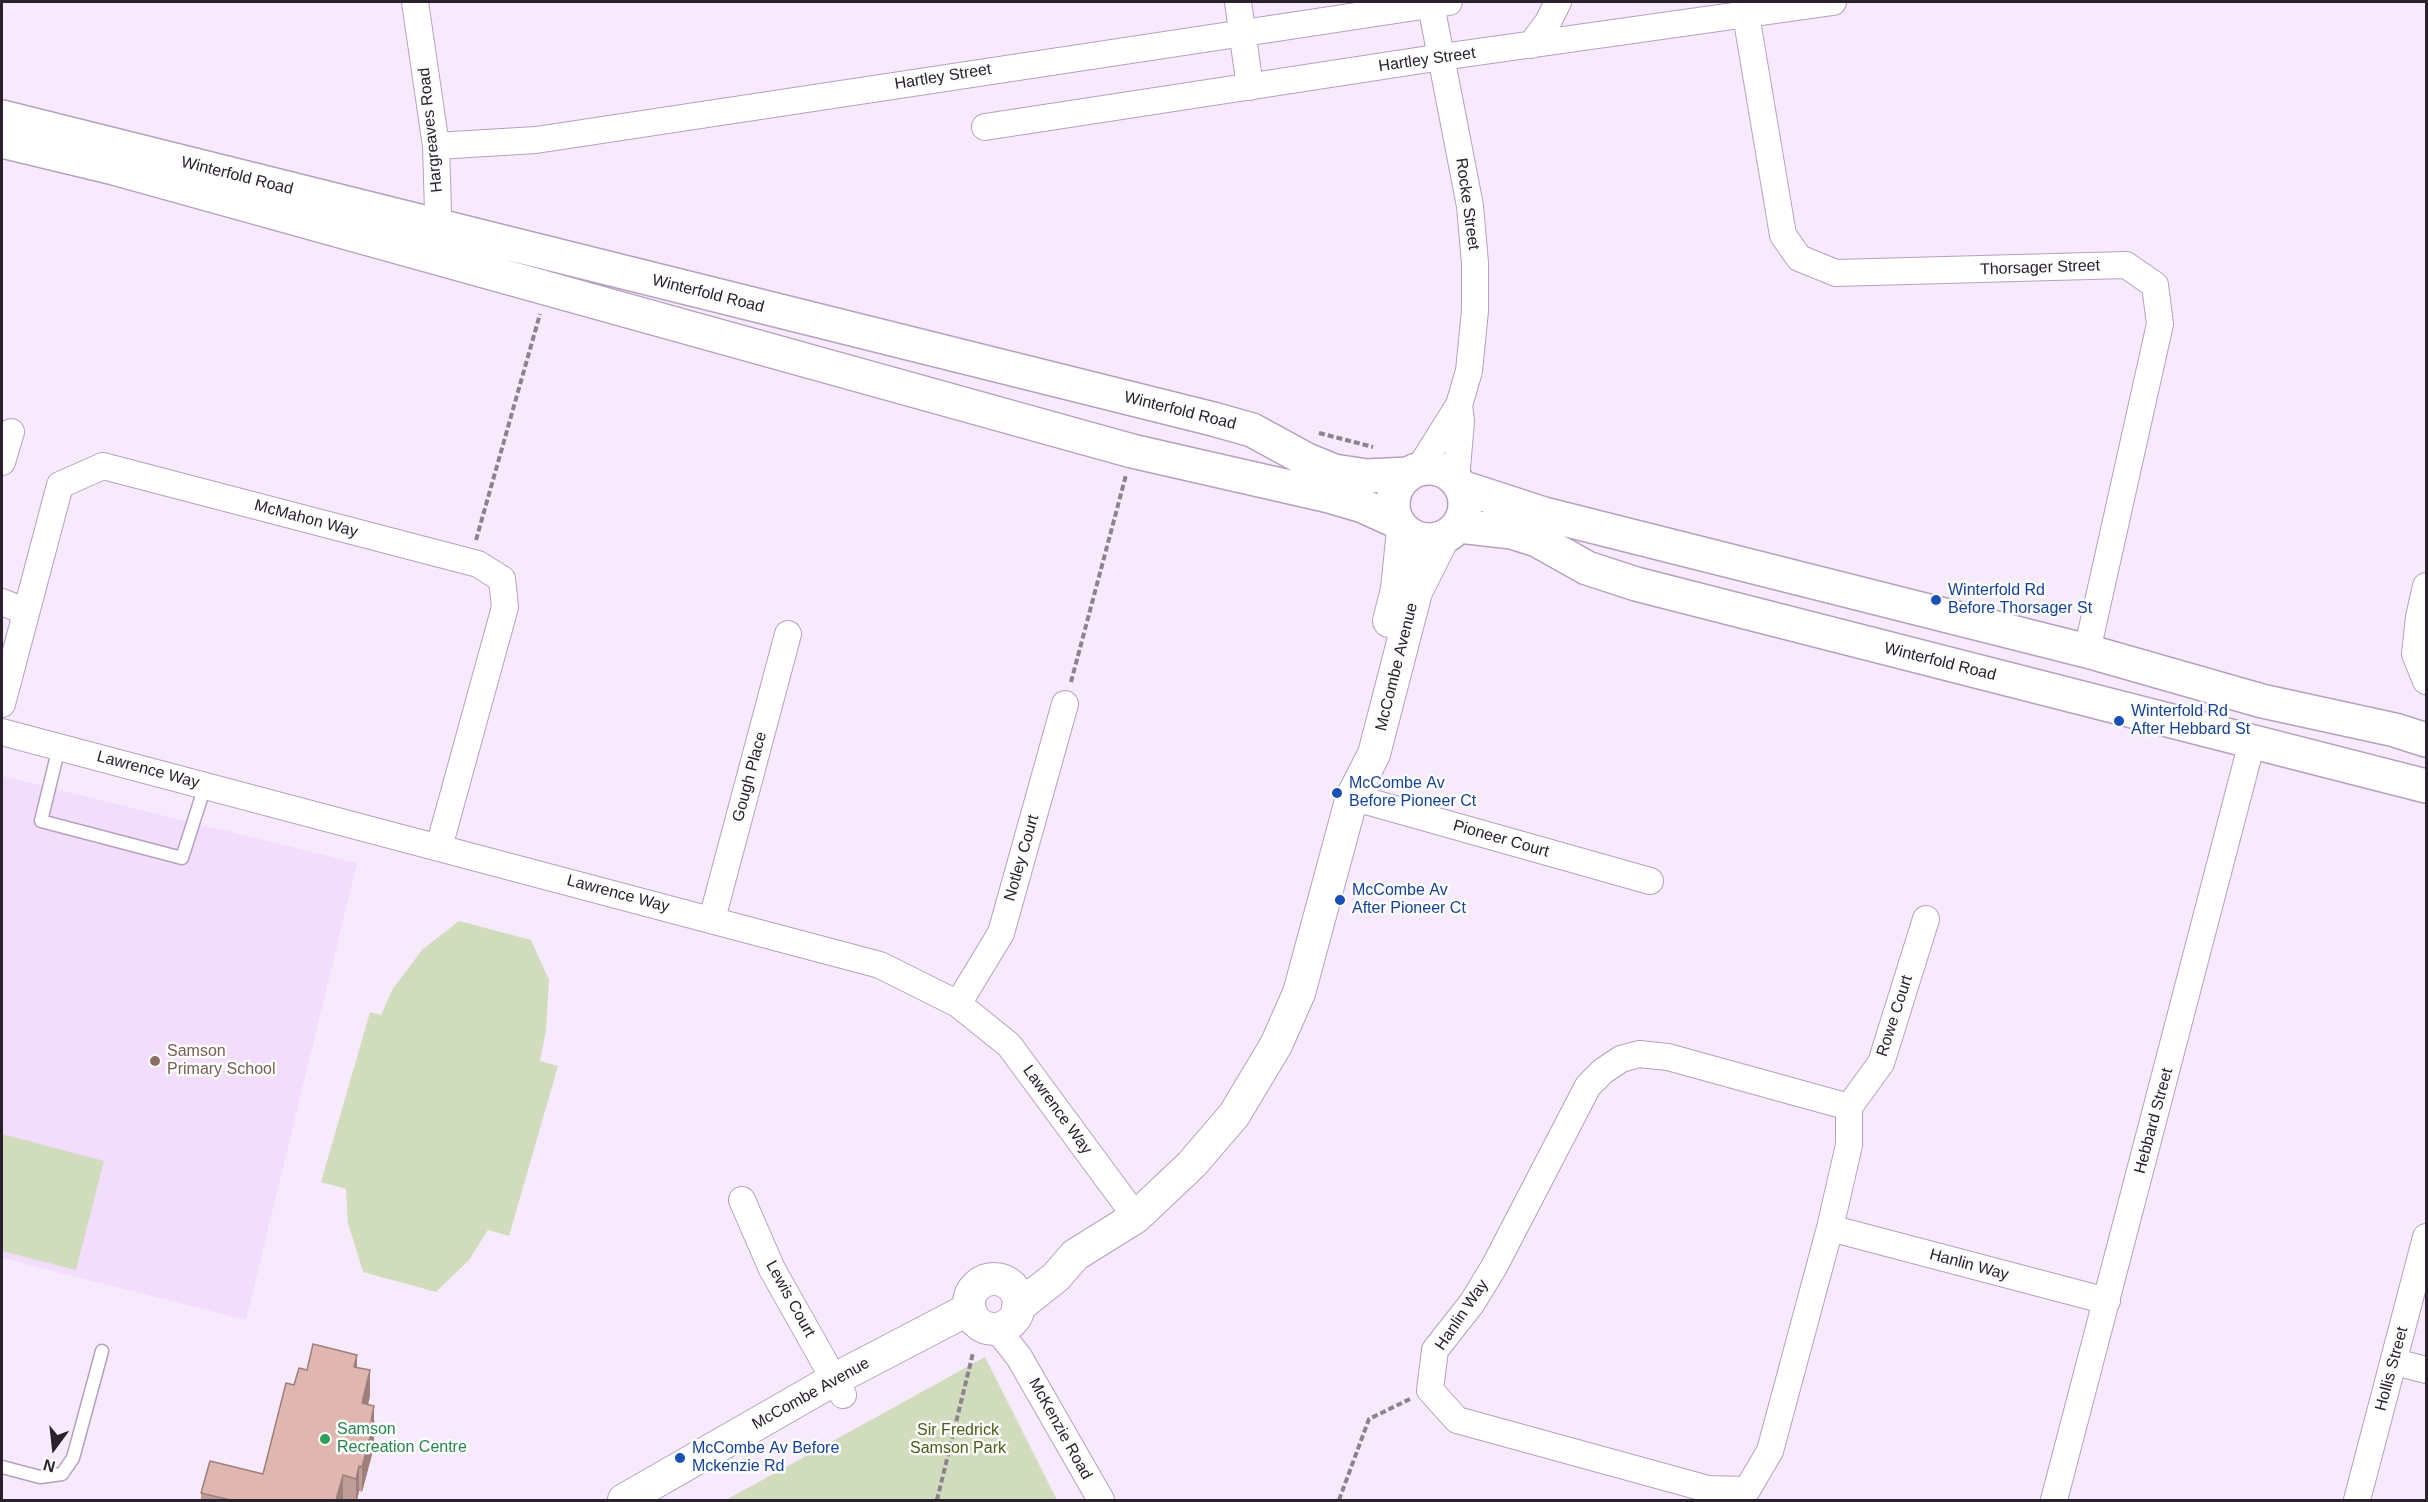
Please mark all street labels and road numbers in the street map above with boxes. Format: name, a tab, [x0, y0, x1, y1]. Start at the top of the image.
street label: Hartley Street	[1377, 44, 1477, 76]
street label: Hartley Street	[893, 60, 993, 94]
street label: Hargreaves Road	[415, 67, 447, 193]
street label: Winterfold Road	[179, 153, 295, 199]
street label: Rocke Street	[1451, 157, 1483, 251]
street label: Thorsager Street	[1980, 256, 2100, 280]
street label: Winterfold Road	[650, 271, 766, 317]
street label: Winterfold Road	[1122, 388, 1238, 434]
street label: McMahon Way	[252, 496, 360, 542]
street label: McCombe Avenue	[1372, 601, 1422, 733]
street label: Winterfold Road	[1882, 639, 1998, 685]
street label: Gough Place	[729, 730, 771, 824]
street label: Lawrence Way	[95, 747, 201, 793]
street label: Notley Court	[1001, 813, 1043, 903]
street label: Pioneer Court	[1451, 816, 1551, 862]
street label: Lawrence Way	[565, 871, 671, 917]
street label: Rowe Court	[1873, 973, 1917, 1059]
street label: Lawrence Way	[1018, 1062, 1096, 1158]
street label: Hebbard Street	[2131, 1066, 2177, 1176]
street label: Hanlin Way	[1927, 1245, 2011, 1285]
street label: Lewis Court	[761, 1257, 819, 1341]
street label: Hanlin Way	[1431, 1276, 1493, 1354]
street label: Hollis Street	[2372, 1325, 2412, 1413]
street label: McCombe Avenue	[749, 1354, 873, 1434]
street label: McKenzie Road	[1024, 1375, 1096, 1483]

